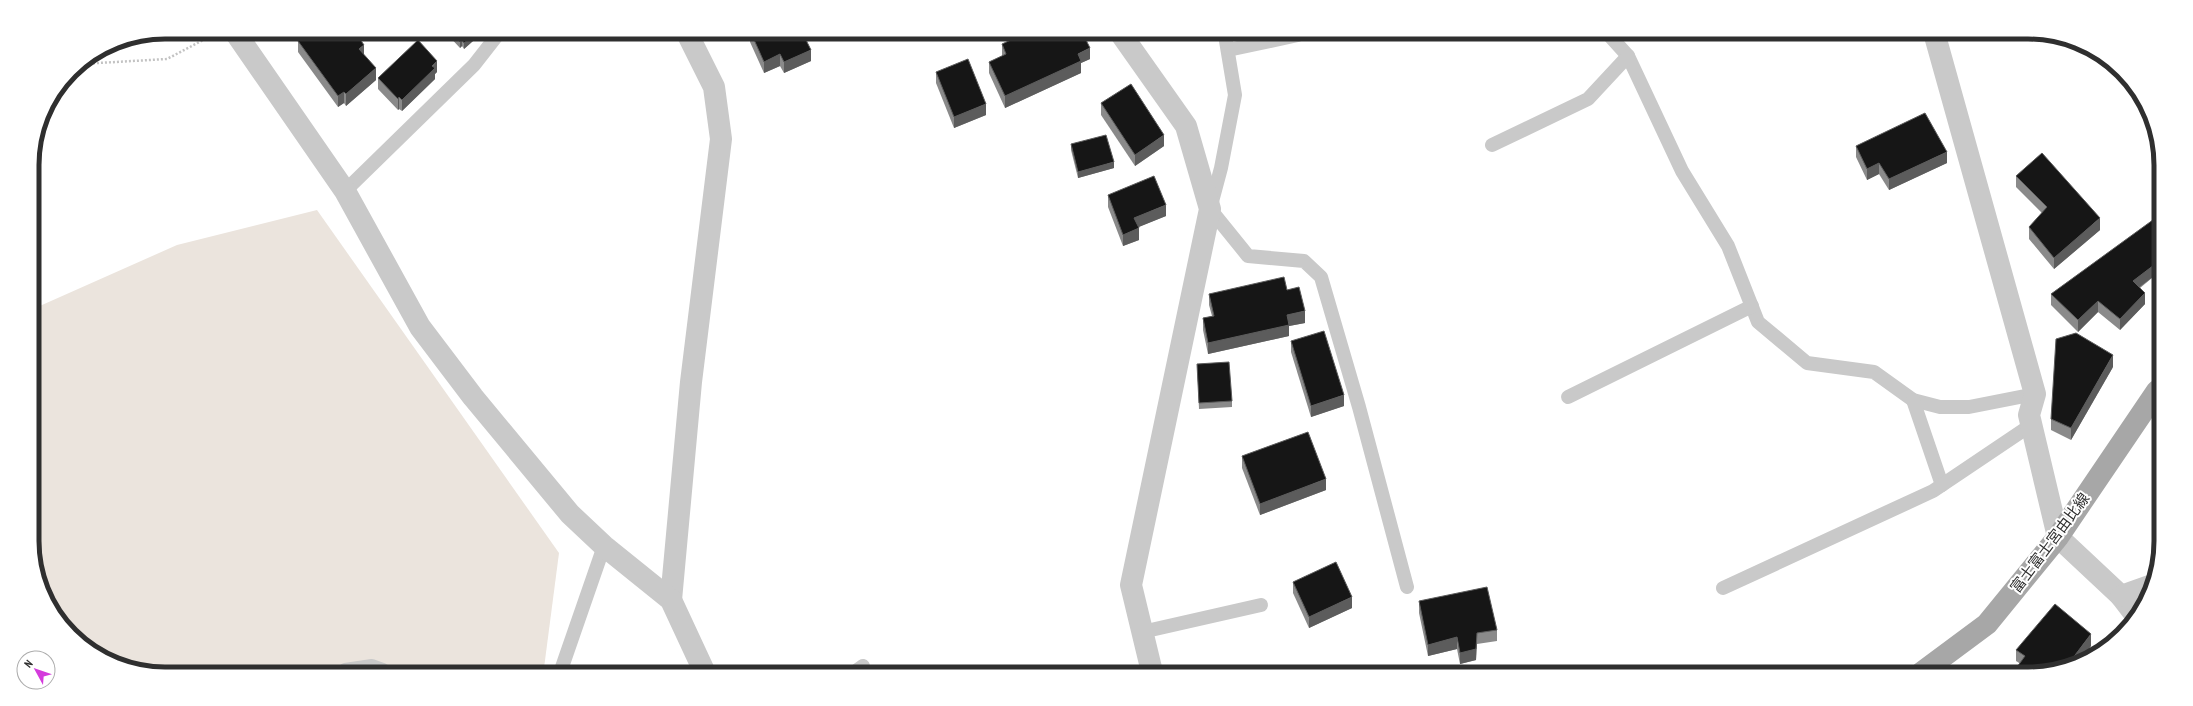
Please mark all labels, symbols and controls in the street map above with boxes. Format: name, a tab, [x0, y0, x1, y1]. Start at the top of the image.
street label: 富士富士宮由比線	[2006, 489, 2093, 596]
north arrow	[16, 650, 56, 690]
text: N	[21, 657, 36, 670]

